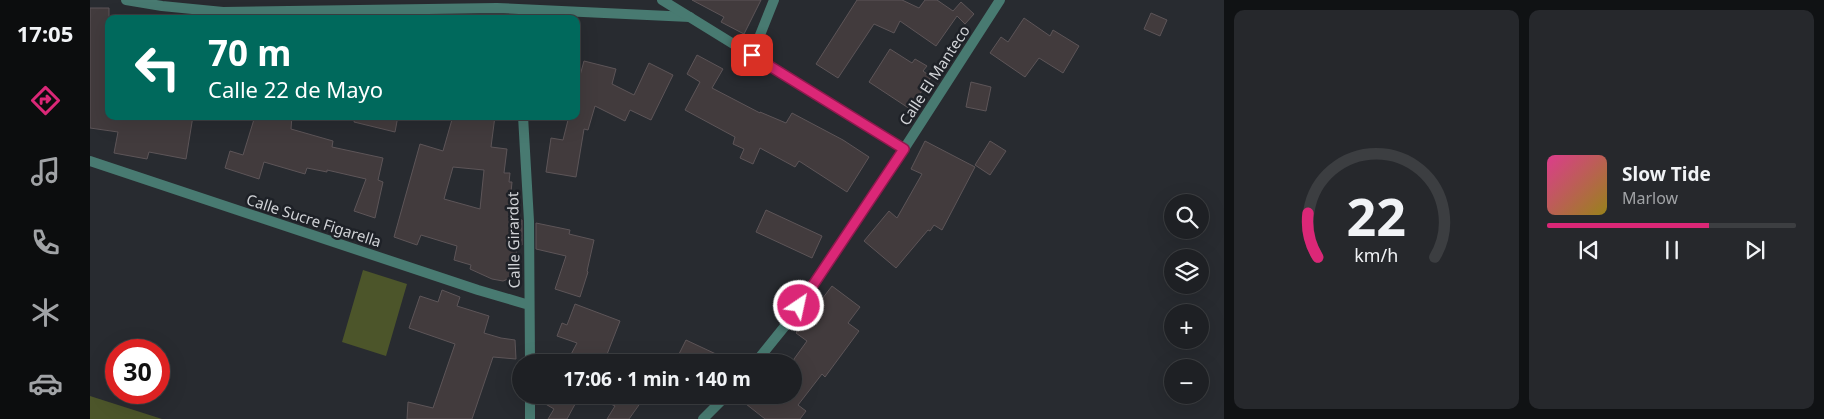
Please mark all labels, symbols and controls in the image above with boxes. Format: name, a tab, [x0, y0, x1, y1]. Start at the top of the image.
text: 17:05	[17, 18, 73, 48]
street label: Calle El Manteco	[894, 21, 974, 129]
text: 70 m	[208, 29, 291, 76]
pin	[731, 34, 773, 76]
icon: left	[125, 35, 190, 100]
icon: arrive	[738, 41, 766, 69]
text: Calle 22 de Mayo	[208, 74, 383, 104]
icon: directions	[28, 83, 63, 118]
icon: music	[28, 154, 63, 189]
text: Slow Tide	[1622, 161, 1711, 187]
text: 22	[1347, 180, 1406, 251]
text: Marlow	[1622, 187, 1678, 209]
street label: Calle Sucre Figarella	[244, 189, 384, 251]
street label: Calle Girardot	[502, 191, 524, 289]
map controls	[1164, 194, 1209, 404]
button: search	[1164, 194, 1209, 239]
icon: phone	[28, 225, 63, 260]
icon: previous	[1575, 236, 1603, 264]
icon: pause	[1658, 236, 1686, 264]
icon: next	[1741, 236, 1769, 264]
text: km/h	[1355, 243, 1398, 267]
button: layers	[1164, 249, 1209, 294]
position arrow	[772, 279, 824, 331]
icon: climate	[28, 295, 63, 330]
button: +	[1164, 304, 1209, 349]
speed limit sign: 30	[105, 339, 170, 404]
button: −	[1164, 359, 1209, 404]
icon: car	[28, 366, 63, 401]
text: 17:06 · 1 min · 140 m	[563, 366, 751, 392]

